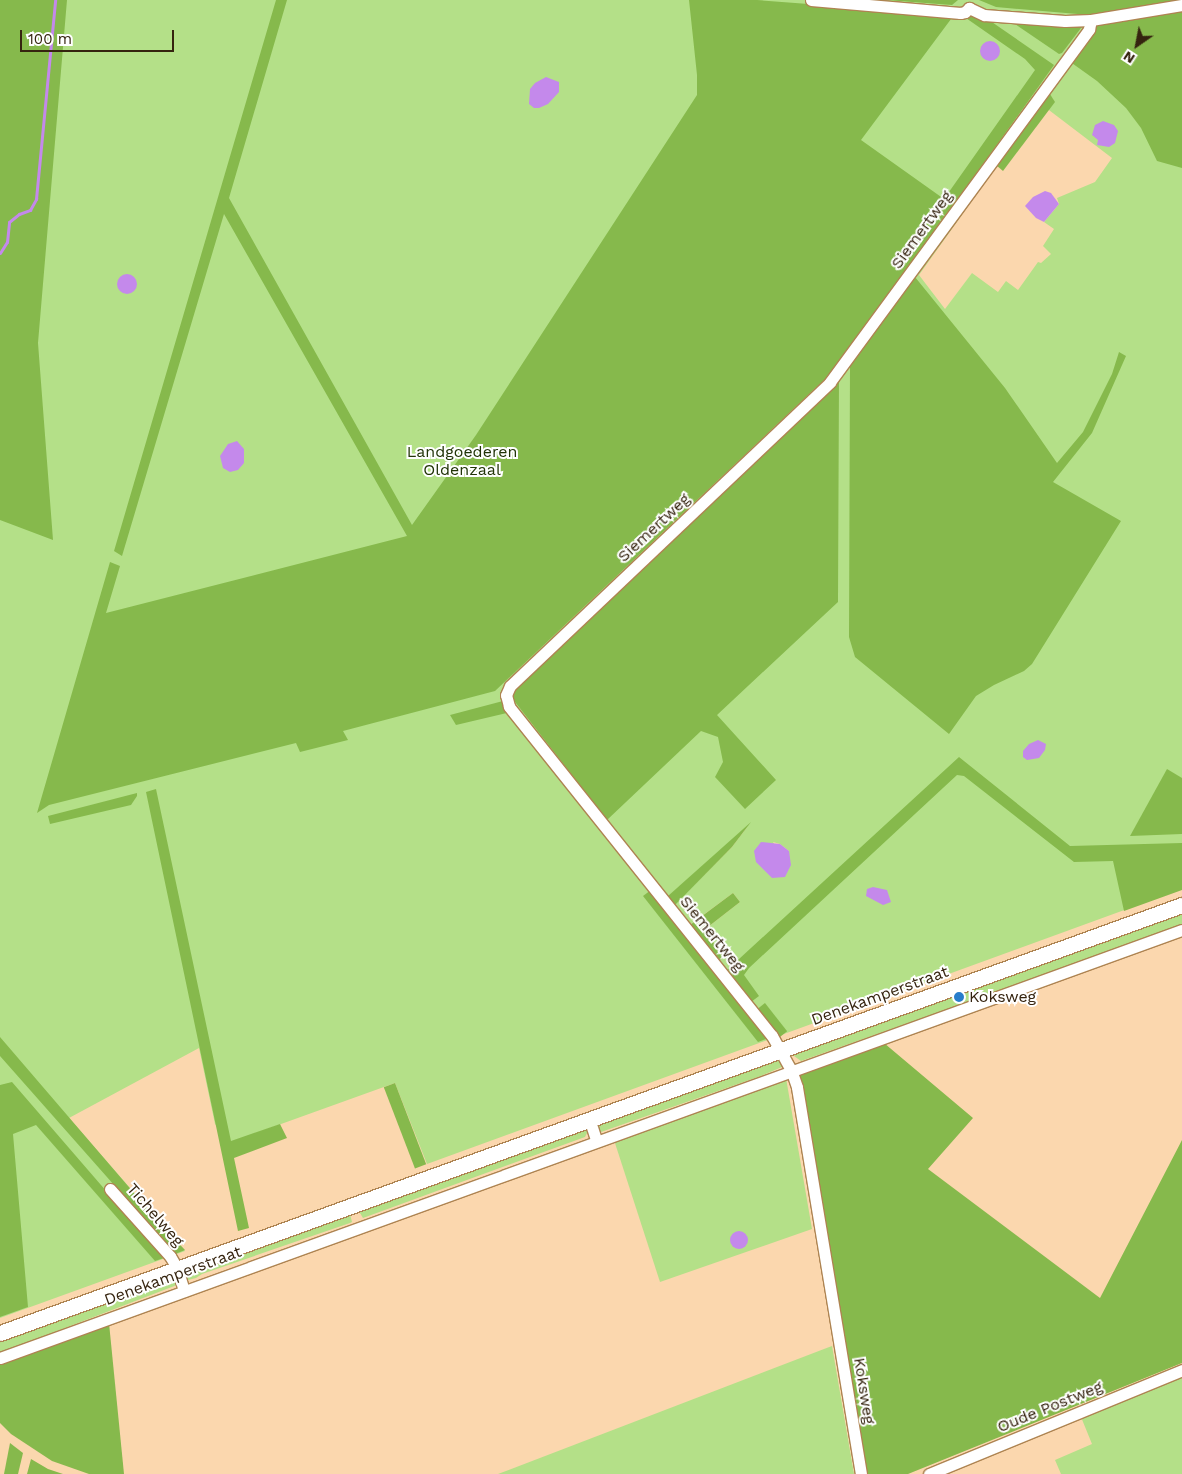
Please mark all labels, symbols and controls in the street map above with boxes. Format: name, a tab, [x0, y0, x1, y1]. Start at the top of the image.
scale bar	[22, 20, 176, 52]
north arrow	[1112, 20, 1162, 70]
text: 100 m	[28, 30, 72, 48]
text: N	[1120, 48, 1138, 67]
street label: Siemertweg	[887, 187, 957, 273]
park label: Landgoederen Oldenzaal	[407, 442, 517, 480]
street label: Siemertweg	[614, 490, 694, 566]
street label: Siemertweg	[676, 892, 748, 976]
street label: Denekamperstraat	[809, 962, 951, 1030]
place label: Koksweg	[969, 987, 1036, 1007]
marker: Koksweg	[953, 991, 965, 1003]
street label: Tichelweg	[122, 1180, 188, 1250]
street label: Denekamperstraat	[102, 1242, 244, 1310]
street label: Koksweg	[849, 1356, 879, 1426]
street label: Oude Postweg	[995, 1377, 1105, 1437]

